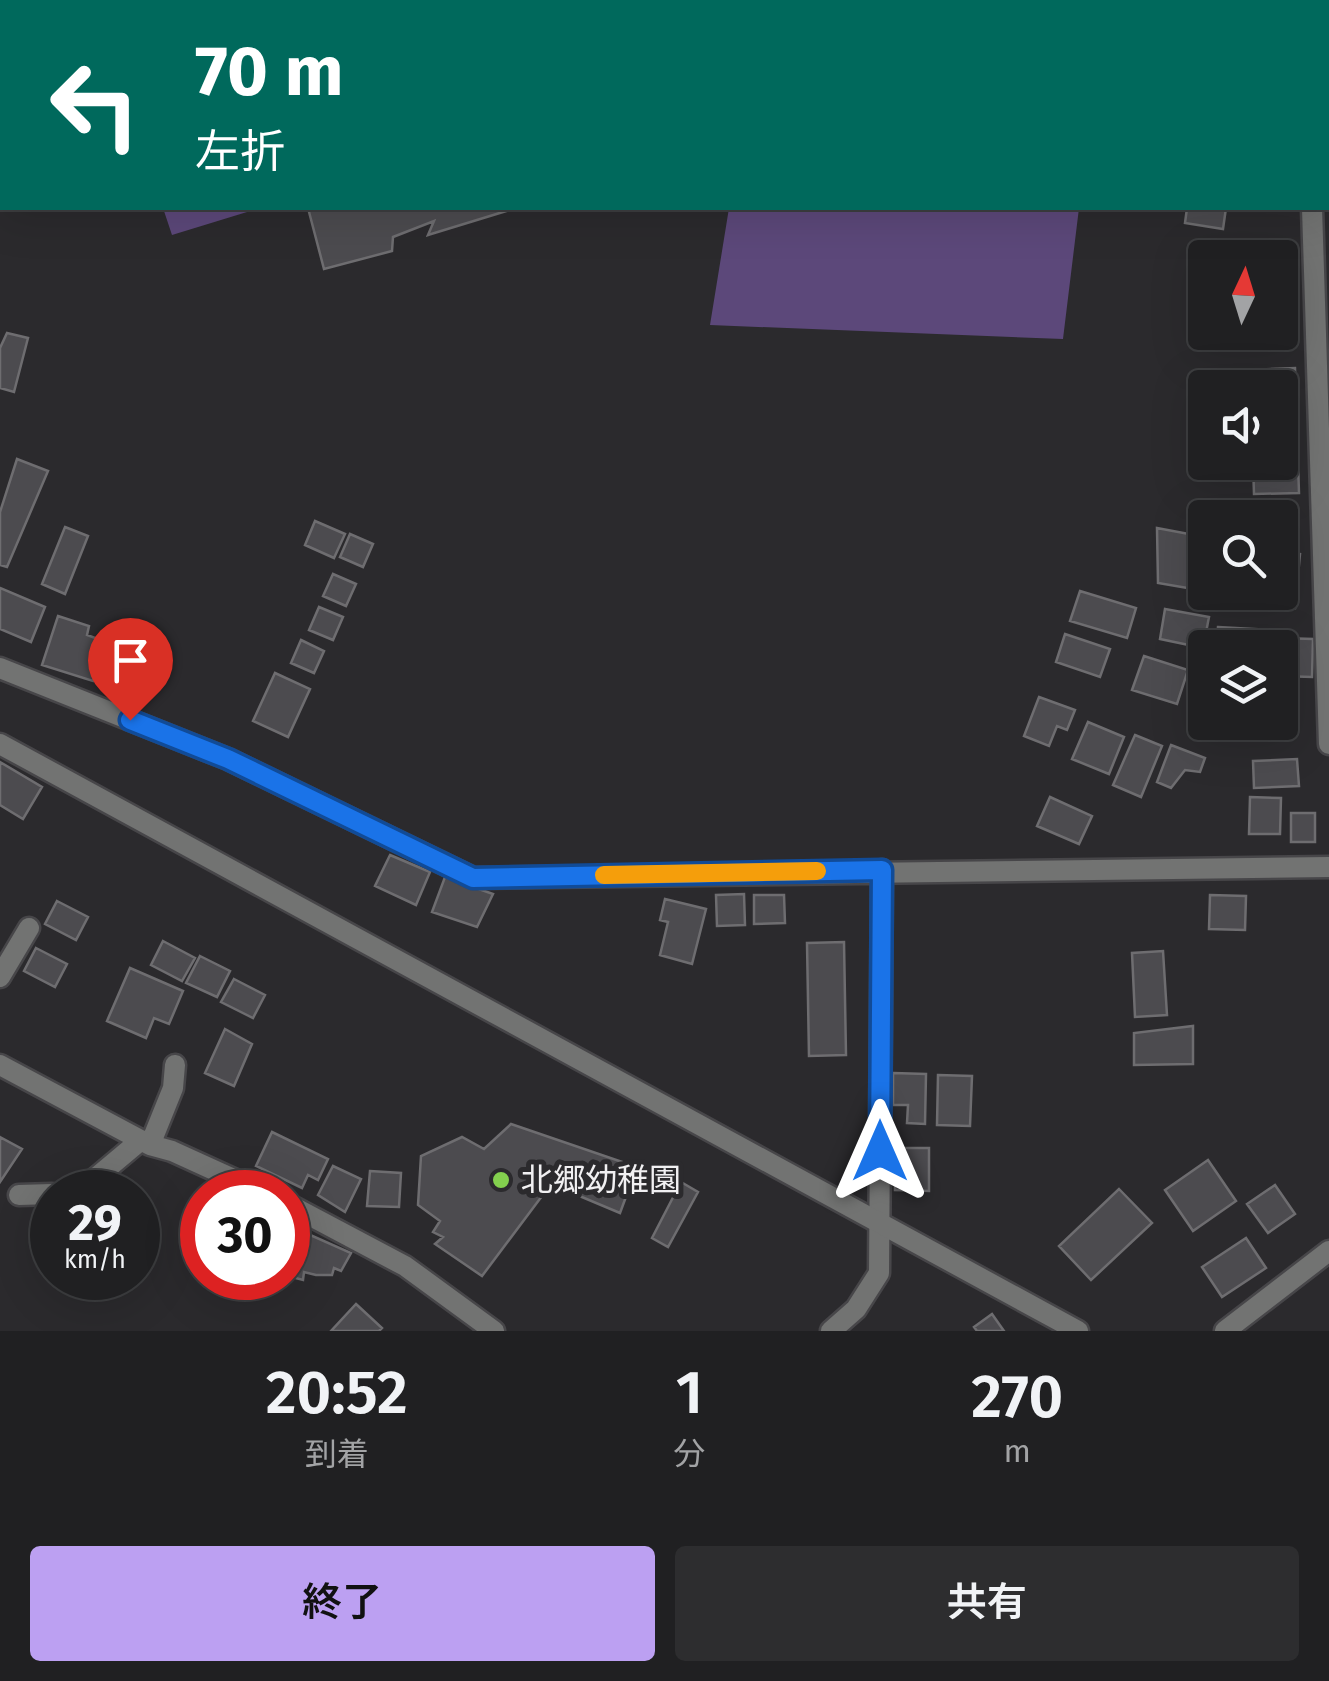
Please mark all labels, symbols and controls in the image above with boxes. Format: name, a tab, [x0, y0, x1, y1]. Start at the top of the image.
text: 70 m	[195, 30, 344, 114]
icon: left	[30, 40, 160, 170]
text: 左折	[195, 125, 285, 179]
north arrow	[1188, 240, 1298, 350]
map controls	[1188, 240, 1298, 740]
button: sound	[1188, 370, 1298, 480]
button: search	[1188, 500, 1298, 610]
pin	[88, 618, 173, 721]
button: layers	[1188, 630, 1298, 740]
icon: arrive	[103, 633, 158, 688]
position arrow	[828, 1099, 932, 1203]
place label: 北郷幼稚園	[521, 1161, 681, 1199]
marker: 北郷幼稚園	[490, 1169, 512, 1191]
speed limit sign: 30	[180, 1170, 310, 1300]
text: 29	[68, 1193, 122, 1253]
text: km/h	[64, 1245, 126, 1275]
text: 20:52	[266, 1357, 408, 1429]
text: 1	[676, 1357, 703, 1429]
text: 270	[971, 1361, 1063, 1433]
text: m	[1003, 1432, 1031, 1470]
text: 到着	[305, 1435, 369, 1473]
text: 分	[673, 1435, 705, 1473]
button: 終了	[30, 1546, 655, 1661]
button: 共有	[675, 1546, 1299, 1661]

